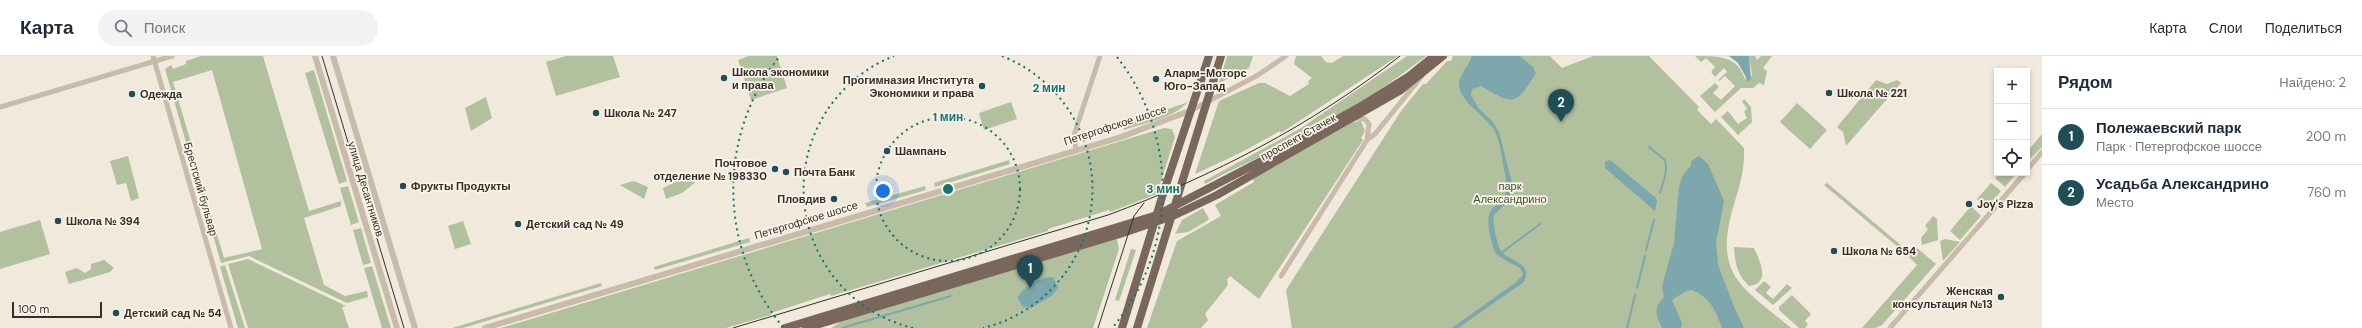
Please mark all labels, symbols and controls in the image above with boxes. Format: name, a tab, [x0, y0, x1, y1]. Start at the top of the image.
search box	[98, 10, 378, 46]
text: Карта	[20, 15, 74, 40]
icon: search	[112, 17, 134, 39]
text: Поиск	[144, 18, 185, 38]
text: Карта	[2149, 19, 2187, 37]
text: Слои	[2209, 19, 2243, 37]
text: Поделиться	[2265, 19, 2342, 37]
place label: Школа экономики и права	[732, 65, 829, 92]
place label: Аларм-Моторс Юго-Запад	[1164, 66, 1247, 93]
map controls	[1994, 68, 2030, 176]
button: +	[1994, 68, 2030, 104]
text: Рядом	[2058, 71, 2113, 93]
marker: Школа экономики и права	[719, 73, 729, 83]
place label: Прогимназия Института Экономики и права	[843, 73, 975, 100]
marker: Аларм-Моторс Юго-Запад	[1151, 74, 1161, 84]
text: Найдено: 2	[2279, 74, 2346, 91]
text: 2 мин	[1032, 80, 1066, 96]
marker: Прогимназия Института Экономики и права	[977, 81, 987, 91]
place label: Школа № 221	[1837, 86, 1907, 100]
place label: Одежда	[140, 87, 183, 101]
marker: Школа № 221	[1824, 88, 1834, 98]
marker: Одежда	[127, 89, 137, 99]
pin: 2	[1548, 89, 1574, 122]
street label: Петергофское шоссе	[1062, 102, 1168, 148]
button: −	[1994, 104, 2030, 140]
place label: Школа № 247	[604, 106, 677, 120]
marker: Школа № 247	[591, 108, 601, 118]
text: 1 мин	[933, 109, 963, 125]
street label: проспект Стачек	[1258, 110, 1338, 163]
text: Полежаевский парк	[2096, 118, 2241, 138]
text: 1	[2069, 128, 2073, 145]
text: 200 m	[2306, 128, 2346, 145]
text: Парк · Петергофское шоссе	[2096, 138, 2262, 155]
street label: улица Десантников	[345, 140, 387, 238]
button: locate	[1994, 140, 2030, 176]
street label: Брестский бульвар	[181, 141, 221, 237]
place label: Шампань	[895, 144, 947, 158]
marker: Шампань	[882, 146, 892, 156]
place label: Почтовое отделение № 198330	[653, 156, 767, 183]
marker: Почтовое отделение № 198330	[770, 164, 780, 174]
place label: Почта Банк	[794, 165, 855, 179]
marker: Почта Банк	[781, 167, 791, 177]
text: Усадьба Александрино	[2096, 174, 2269, 194]
place label: Фрукты Продукты	[411, 179, 511, 193]
park label: парк Александрино	[1473, 179, 1547, 206]
marker: Фрукты Продукты	[398, 181, 408, 191]
your location	[873, 181, 893, 201]
text: 3 мин	[1146, 181, 1180, 197]
centre of rings	[941, 182, 955, 196]
text: 2	[2067, 184, 2075, 201]
text: 760 m	[2307, 184, 2346, 201]
place label: Пловдив	[777, 192, 826, 206]
marker: Пловдив	[829, 194, 839, 204]
text: Место	[2096, 194, 2134, 211]
place label: Joy's Pizza	[1977, 197, 2033, 211]
street label: Петергофское шоссе	[753, 198, 859, 242]
marker: Joy's Pizza	[1964, 199, 1974, 209]
place label: Школа № 394	[66, 214, 140, 228]
marker: Школа № 394	[53, 216, 63, 226]
place label: Детский сад № 49	[526, 217, 624, 231]
marker: Детский сад № 49	[513, 219, 523, 229]
place label: Школа № 654	[1842, 244, 1916, 258]
marker: Школа № 654	[1829, 246, 1839, 256]
pin: 1	[1017, 255, 1043, 288]
place label: Женская консультация №13	[1892, 284, 1993, 311]
marker: Женская консультация №13	[1996, 292, 2006, 302]
scale bar	[12, 300, 102, 319]
text: 100 m	[18, 302, 49, 316]
place label: Детский сад № 54	[124, 306, 222, 320]
marker: Детский сад № 54	[111, 308, 121, 318]

